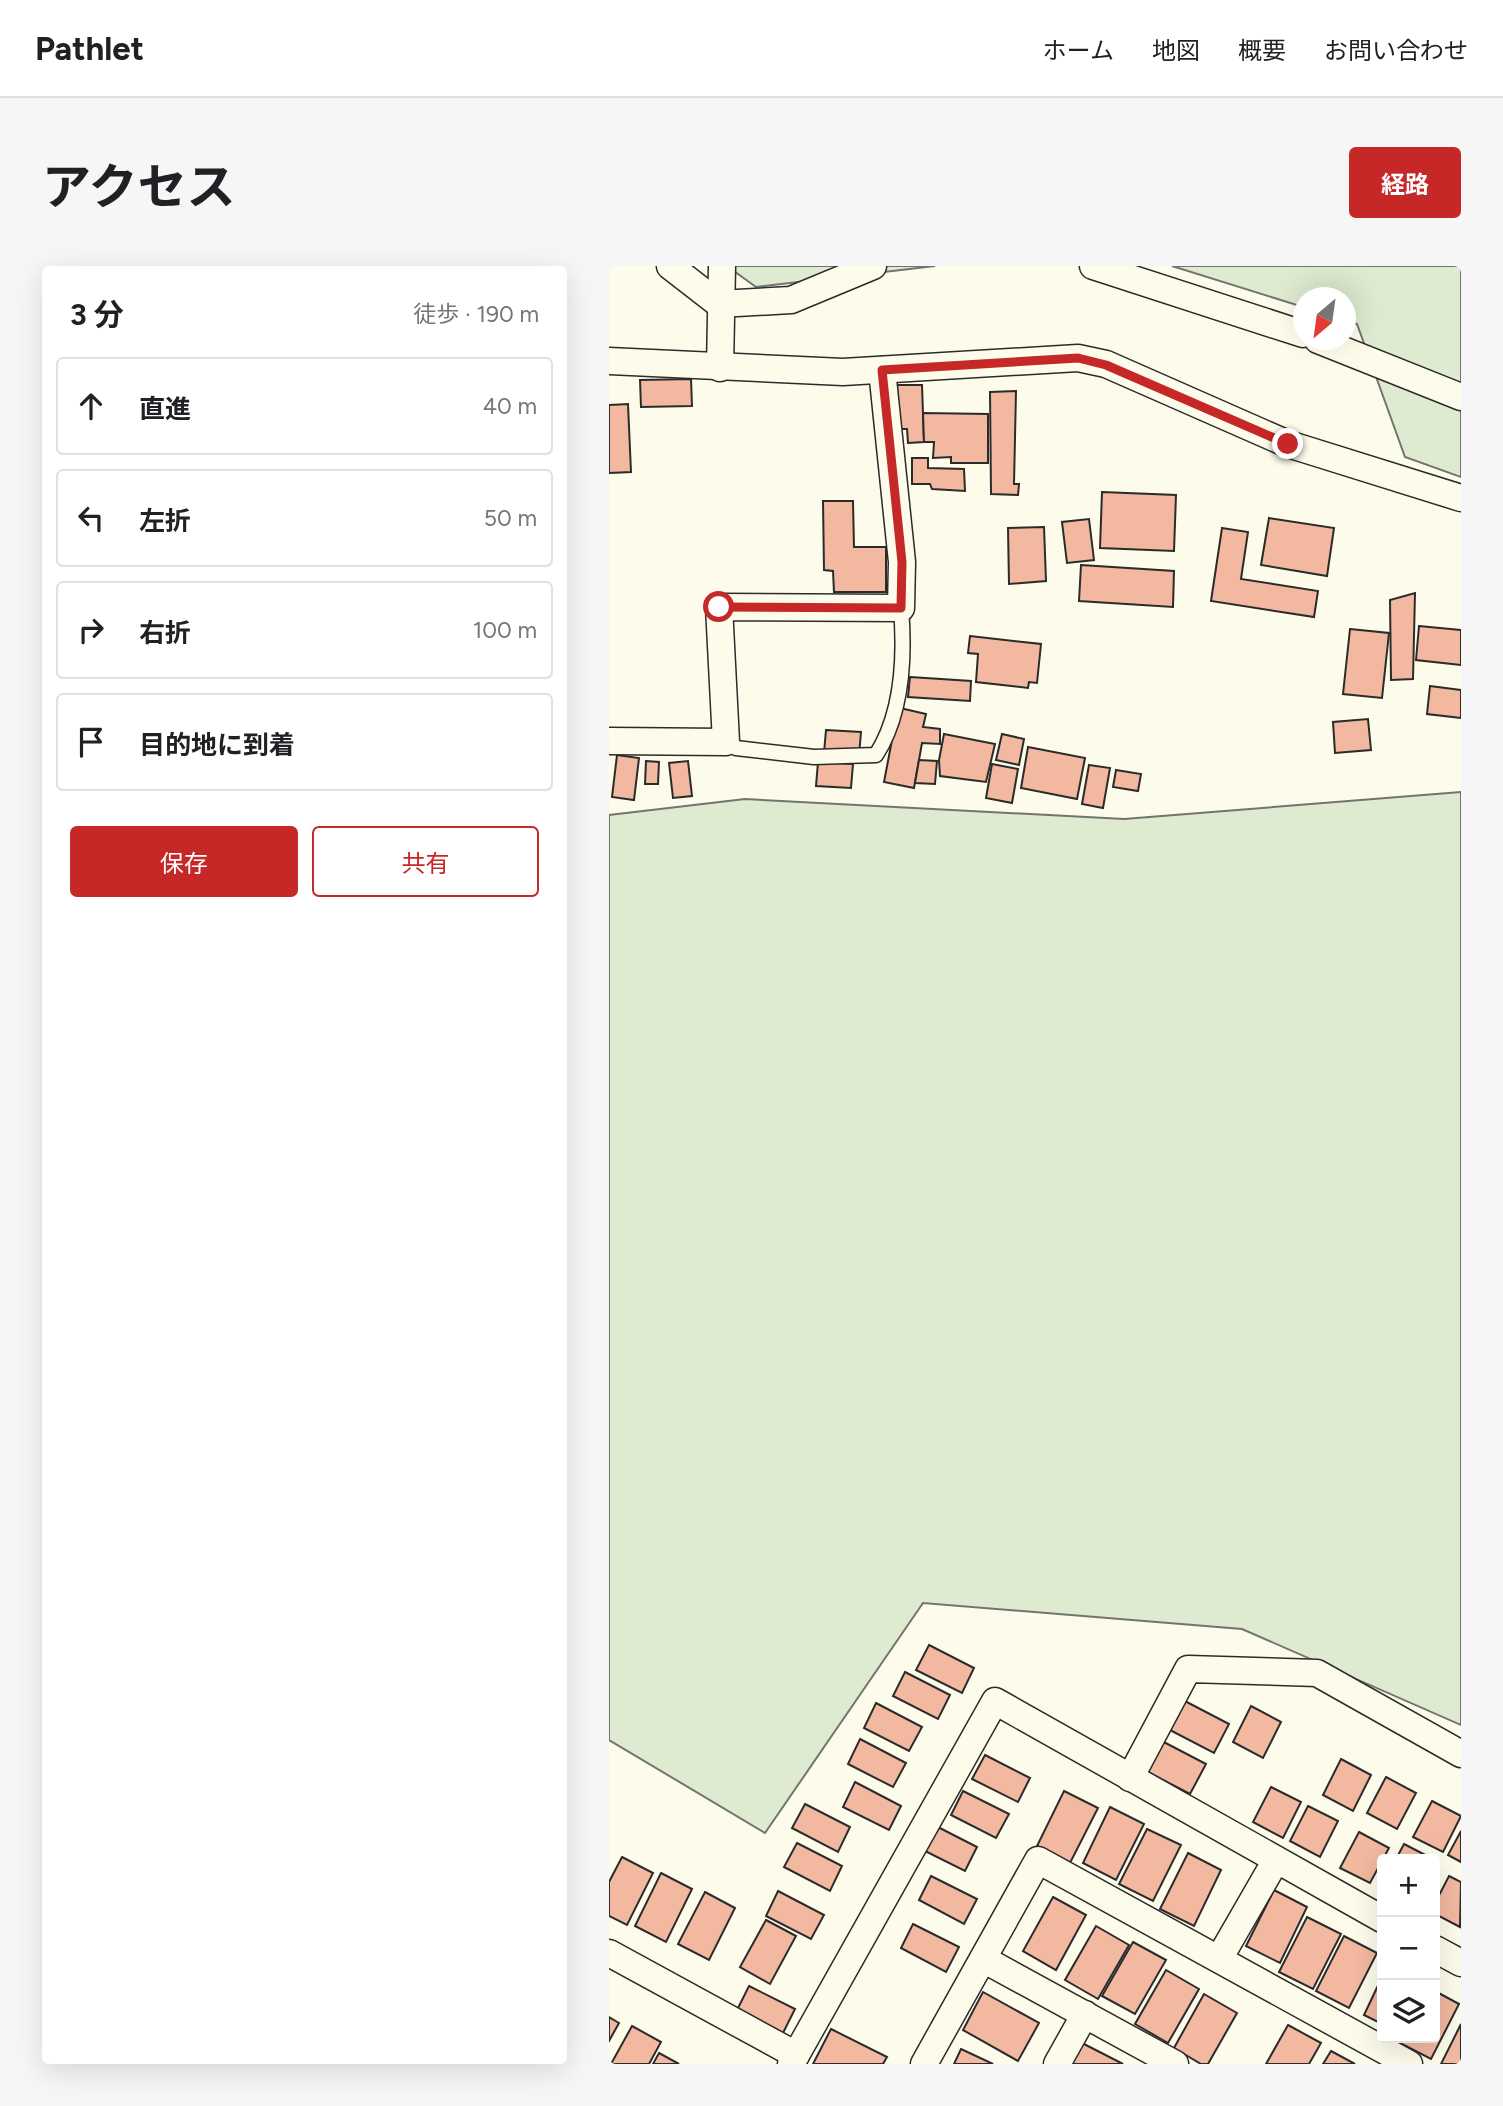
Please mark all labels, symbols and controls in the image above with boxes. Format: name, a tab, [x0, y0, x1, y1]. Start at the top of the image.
text: Pathlet	[35, 29, 144, 68]
text: ホーム	[1043, 36, 1114, 65]
text: 地図	[1152, 36, 1200, 65]
text: 概要	[1238, 36, 1286, 65]
text: お問い合わせ	[1324, 36, 1468, 65]
button: 経路	[1349, 147, 1461, 218]
text: アクセス	[42, 157, 236, 216]
north arrow	[1293, 287, 1356, 350]
text: 3 分	[70, 296, 124, 333]
text: 徒歩 · 190 m	[413, 300, 539, 328]
icon: ahead	[72, 387, 110, 425]
text: 40 m	[483, 392, 537, 420]
text: 直進	[139, 393, 191, 425]
route end	[1272, 428, 1303, 459]
icon: left	[72, 499, 110, 537]
text: 50 m	[484, 504, 537, 532]
text: 左折	[139, 505, 191, 537]
route start	[703, 591, 734, 622]
icon: right	[72, 611, 110, 649]
text: 100 m	[473, 616, 537, 644]
text: 右折	[139, 617, 191, 649]
icon: arrive	[72, 723, 110, 761]
text: 目的地に到着	[139, 729, 295, 761]
button: 保存	[70, 826, 298, 897]
button: 共有	[312, 826, 539, 897]
map controls	[1377, 1854, 1440, 2043]
button: +	[1377, 1854, 1440, 1917]
button: −	[1377, 1917, 1440, 1980]
button: layers	[1377, 1980, 1440, 2043]

